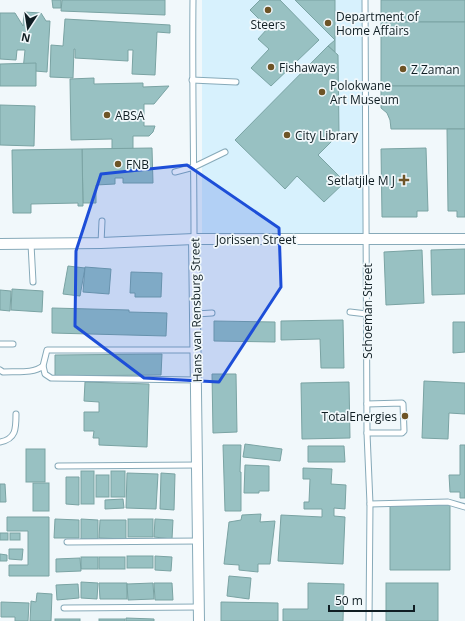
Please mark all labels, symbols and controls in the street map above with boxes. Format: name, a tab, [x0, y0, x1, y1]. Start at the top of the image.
marker: Steers	[263, 5, 273, 15]
north arrow	[8, 8, 48, 48]
place label: Department of Home Affairs	[336, 8, 419, 39]
place label: Steers	[251, 16, 286, 33]
marker: Department of Home Affairs	[323, 18, 333, 28]
text: N	[20, 30, 32, 47]
place label: Fishaways	[279, 59, 336, 76]
place label: Z Zaman	[411, 61, 460, 78]
marker: Fishaways	[266, 62, 276, 72]
marker: Z Zaman	[398, 64, 408, 74]
place label: Polokwane Art Museum	[330, 77, 399, 108]
marker: Polokwane Art Museum	[317, 87, 327, 97]
place label: ABSA	[115, 107, 145, 124]
marker: ABSA	[102, 110, 112, 120]
place label: City Library	[295, 127, 359, 144]
marker: City Library	[282, 130, 292, 140]
place label: FNB	[126, 156, 149, 173]
marker: FNB	[113, 159, 123, 169]
place label: Setlatjile M J	[327, 172, 395, 189]
marker: Setlatjile M J	[398, 174, 410, 186]
street label: Jorissen Street	[215, 231, 296, 248]
street label: Hans van Rensburg Street	[186, 237, 206, 383]
street label: Schoeman Street	[359, 263, 376, 359]
place label: TotalEnergies	[322, 408, 397, 425]
marker: TotalEnergies	[400, 411, 410, 421]
scale bar	[329, 587, 414, 613]
text: 50 m	[335, 592, 363, 609]

